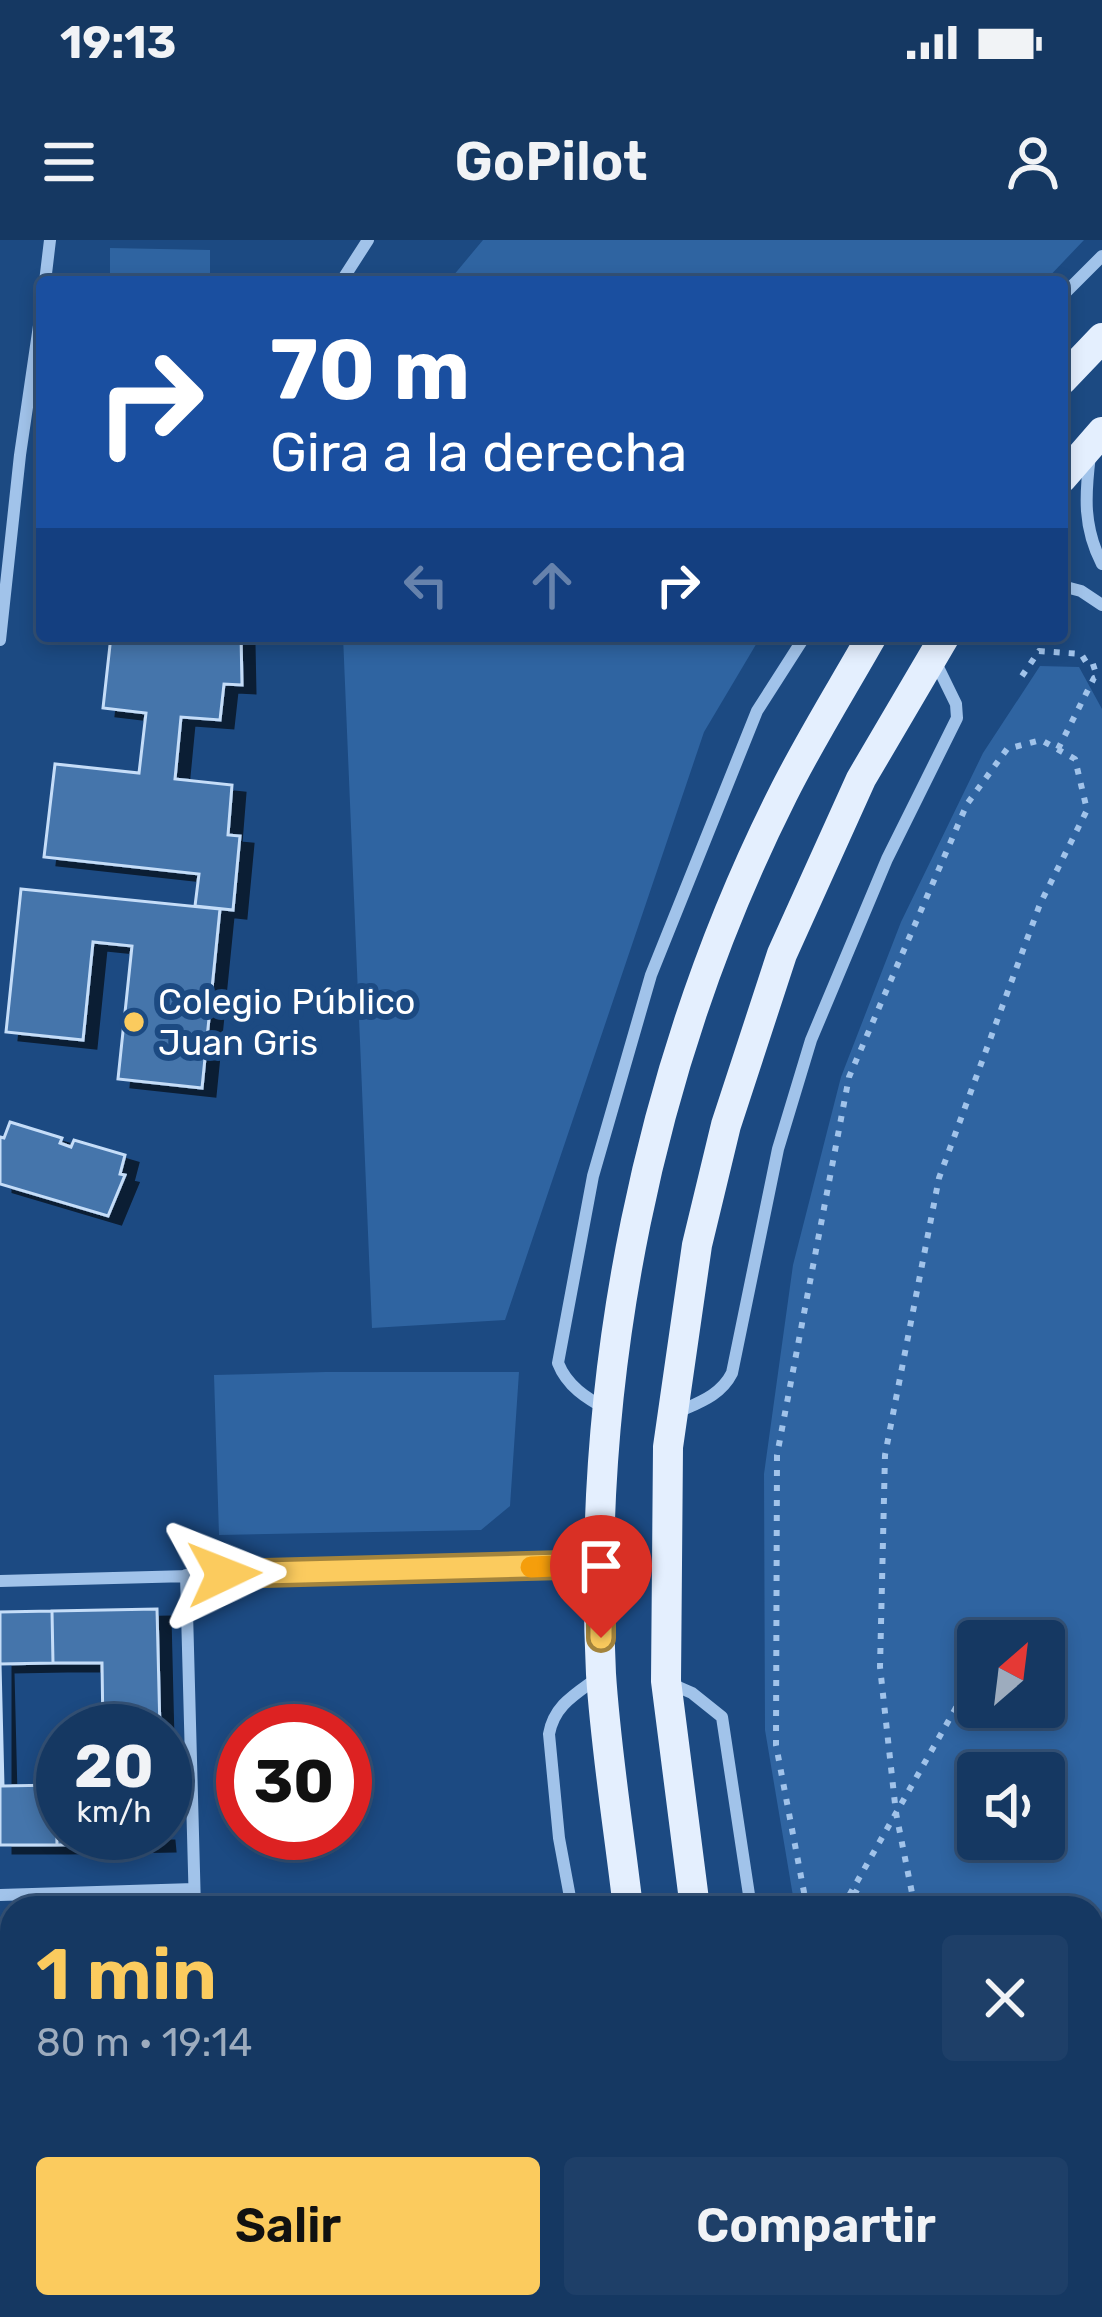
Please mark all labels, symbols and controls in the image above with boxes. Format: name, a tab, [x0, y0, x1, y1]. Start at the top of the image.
text: 19:13	[60, 16, 176, 69]
icon: menu	[36, 129, 102, 195]
icon: person	[1000, 129, 1066, 195]
text: GoPilot	[455, 130, 647, 194]
text: 70 m	[270, 320, 470, 420]
icon: right	[72, 324, 228, 480]
text: Gira a la derecha	[270, 421, 687, 485]
icon: left	[393, 552, 459, 618]
icon: ahead	[519, 552, 585, 618]
icon: right	[645, 552, 711, 618]
place label: Colegio Público Juan Gris	[158, 980, 415, 1064]
marker: Colegio Público Juan Gris	[121, 1009, 147, 1035]
position arrow	[161, 1511, 287, 1637]
pin	[550, 1515, 652, 1638]
icon: arrive	[568, 1533, 634, 1599]
north arrow	[957, 1620, 1065, 1728]
map controls	[957, 1620, 1065, 1860]
speed limit sign: 30	[216, 1704, 372, 1860]
text: 20	[74, 1731, 154, 1802]
button: sound	[957, 1752, 1065, 1860]
text: km/h	[77, 1794, 151, 1830]
text: 1 min	[36, 1932, 217, 2017]
button: close	[942, 1935, 1068, 2061]
text: 80 m · 19:14	[36, 2020, 253, 2066]
button: Salir	[36, 2157, 540, 2295]
button: Compartir	[564, 2157, 1068, 2295]

